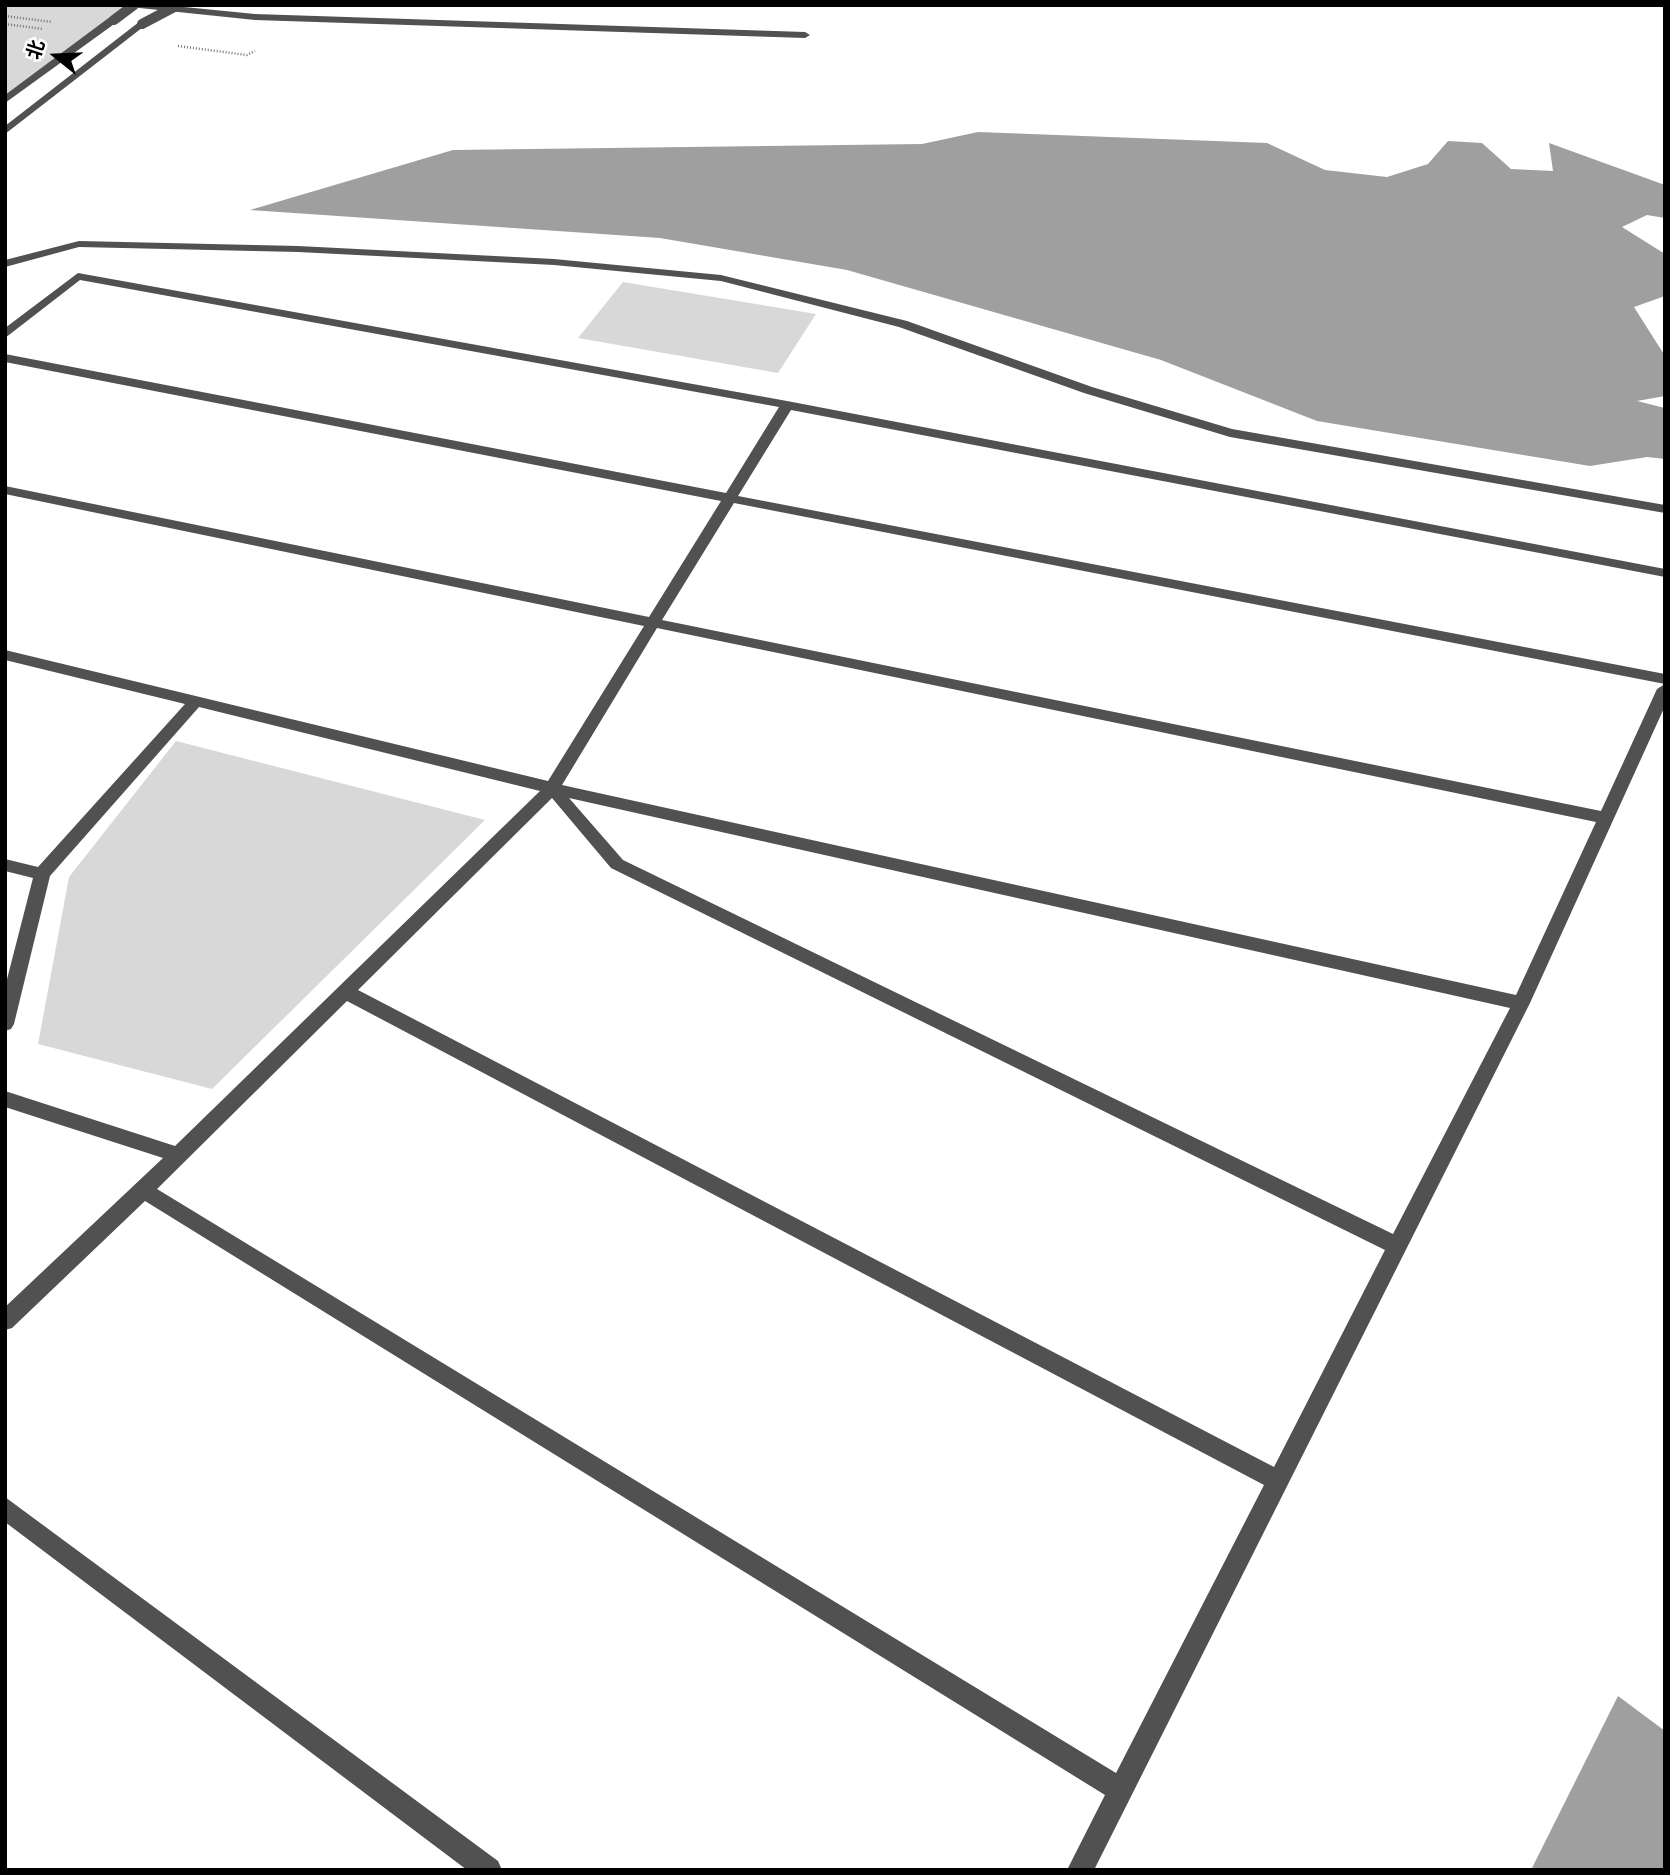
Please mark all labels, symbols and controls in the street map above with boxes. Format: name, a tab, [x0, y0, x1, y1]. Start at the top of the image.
north arrow	[21, 21, 91, 91]
text: 北	[22, 37, 49, 62]

